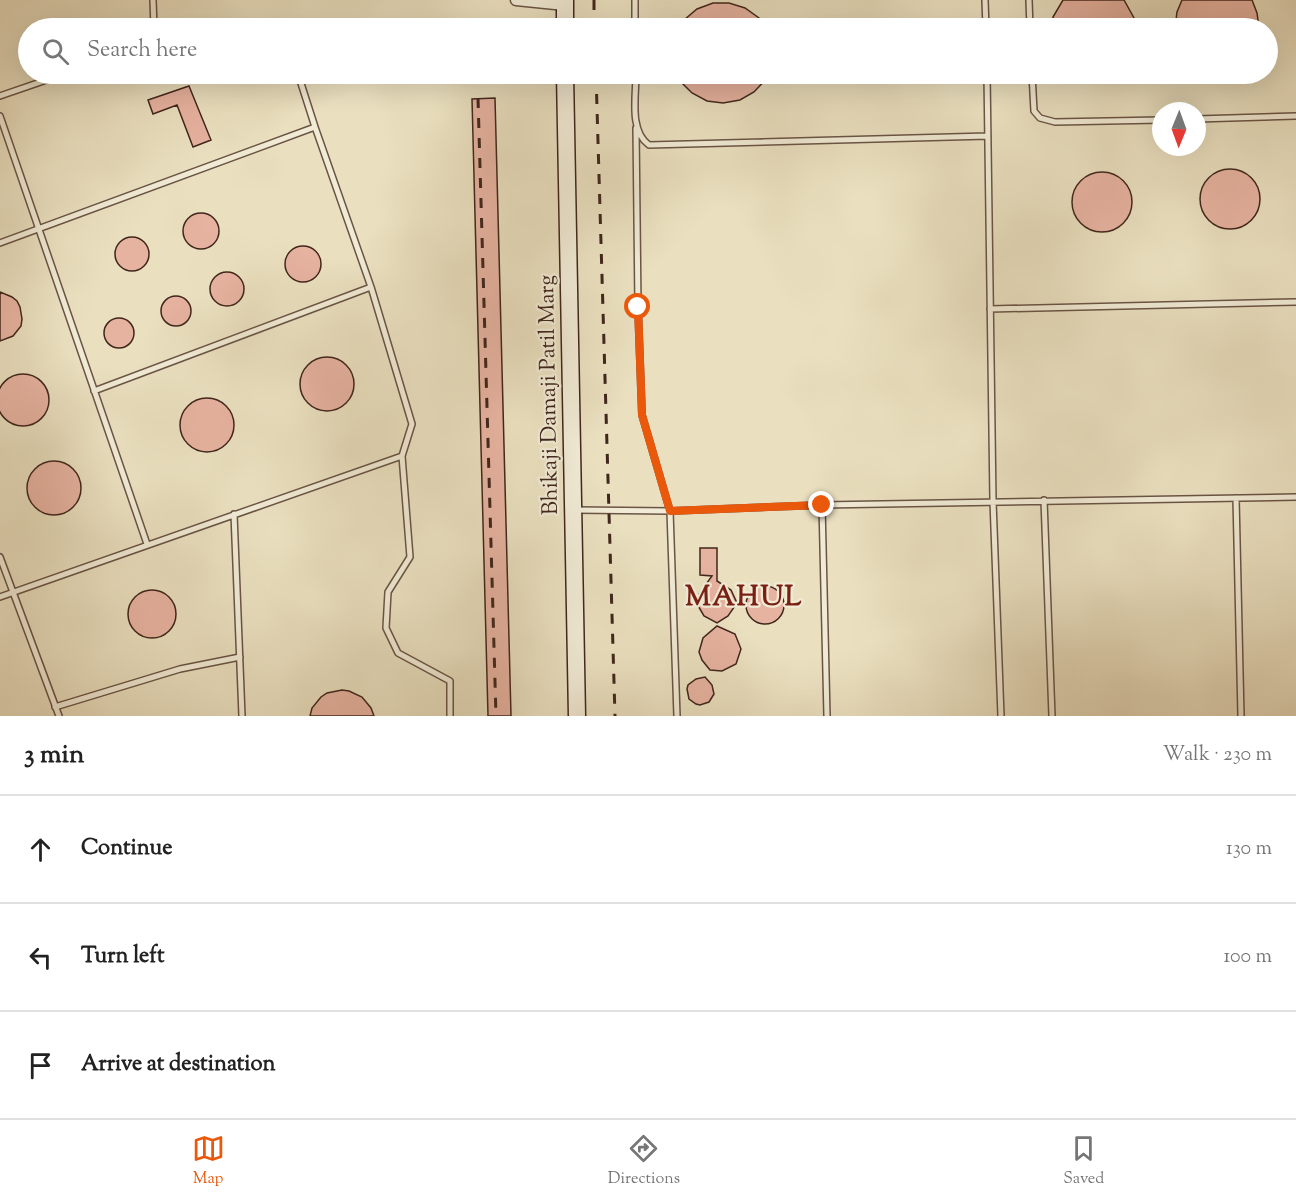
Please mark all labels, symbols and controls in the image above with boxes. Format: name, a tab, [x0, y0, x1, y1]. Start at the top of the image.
search box	[18, 18, 1278, 84]
icon: search	[39, 35, 72, 68]
text: Search here	[87, 35, 197, 67]
north arrow	[1152, 102, 1206, 156]
street label: Bhikaji Damaji Patil Marg	[532, 274, 568, 515]
route start	[624, 293, 650, 319]
route end	[808, 491, 834, 517]
district label: MAHUL	[685, 578, 803, 618]
text: 3 min	[24, 737, 84, 774]
text: Walk · 230 m	[1163, 741, 1272, 770]
icon: ahead	[24, 833, 57, 866]
text: Continue	[81, 833, 172, 865]
text: 130 m	[1226, 835, 1272, 864]
icon: left	[24, 941, 57, 974]
text: Turn left	[81, 941, 164, 973]
text: 100 m	[1223, 943, 1272, 972]
icon: arrive	[24, 1049, 57, 1082]
text: Arrive at destination	[81, 1049, 276, 1081]
tab: Map	[192, 1132, 225, 1191]
tab: Directions	[608, 1132, 680, 1191]
tab: Saved	[1063, 1132, 1104, 1191]

